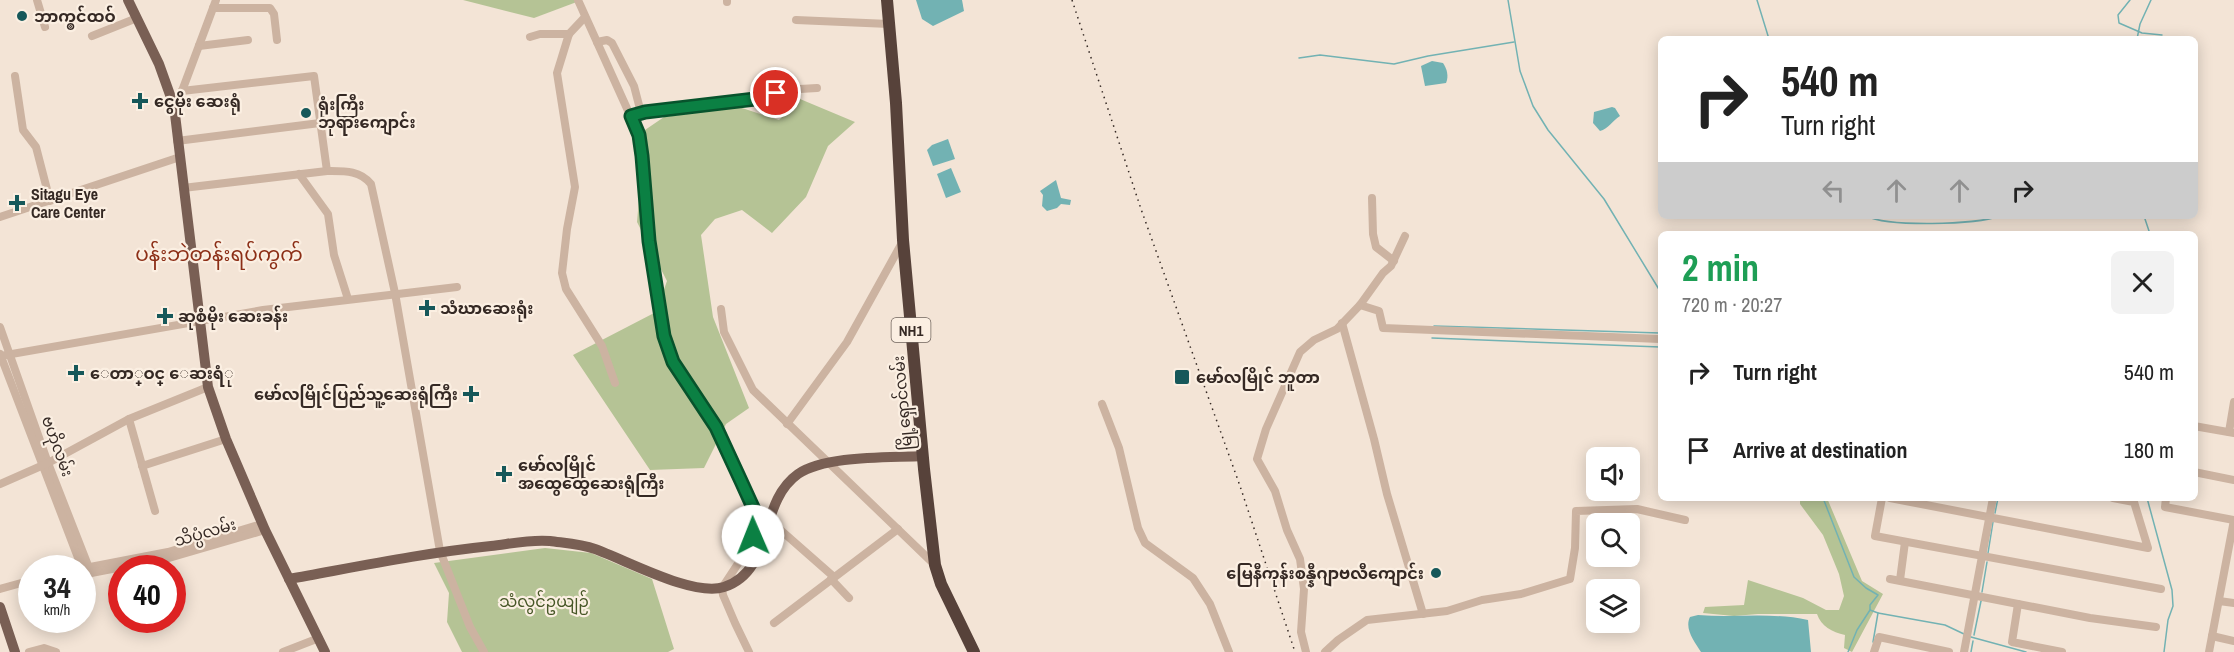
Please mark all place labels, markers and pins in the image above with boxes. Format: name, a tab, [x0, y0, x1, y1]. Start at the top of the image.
place label: ဘာက္ၜၚ်ထဝ်	[34, 5, 116, 30]
marker: ဘာက္ၜၚ်ထဝ်	[15, 9, 29, 23]
pin	[750, 67, 801, 118]
place label: ငွေမိုး ဆေးရုံ	[154, 90, 241, 115]
marker: ငွေမိုး ဆေးရုံ	[131, 92, 149, 110]
place label: ရုံးကြီး ဘုရားကျောင်း	[318, 93, 416, 136]
marker: ရုံးကြီး ဘုရားကျောင်း	[299, 106, 313, 120]
place label: Sitagu Eye Care Center	[31, 183, 106, 223]
marker: Sitagu Eye Care Center	[8, 194, 26, 212]
place label: သံဃာဆေးရုံး	[440, 297, 533, 322]
marker: သံဃာဆေးရုံး	[418, 299, 436, 317]
place label: ဆုစံမိုး ဆေးခန်း	[178, 305, 288, 330]
marker: ဆုစံမိုး ဆေးခန်း	[156, 307, 174, 325]
place label: ေတာ္ဝင္ ေဆးရံု	[90, 362, 234, 387]
marker: ေတာ္ဝင္ ေဆးရံု	[67, 364, 85, 382]
place label: မော်လမြိုင် ဘူတာ	[1196, 366, 1320, 391]
marker: မော်လမြိုင် ဘူတာ	[1173, 368, 1191, 386]
place label: မော်လမြိုင်ပြည်သူ့ဆေးရုံကြီး	[254, 383, 458, 408]
marker: မော်လမြိုင်ပြည်သူ့ဆေးရုံကြီး	[462, 385, 480, 403]
place label: မော်လမြိုင် အထွေထွေဆေးရုံကြီး	[518, 454, 664, 497]
marker: မော်လမြိုင် အထွေထွေဆေးရုံကြီး	[495, 465, 513, 483]
place label: မြေနီကုန်းစန္နီဂျာဗလီကျောင်း	[1226, 562, 1424, 588]
marker: မြေနီကုန်းစန္နီဂျာဗလီကျောင်း	[1429, 566, 1443, 580]

